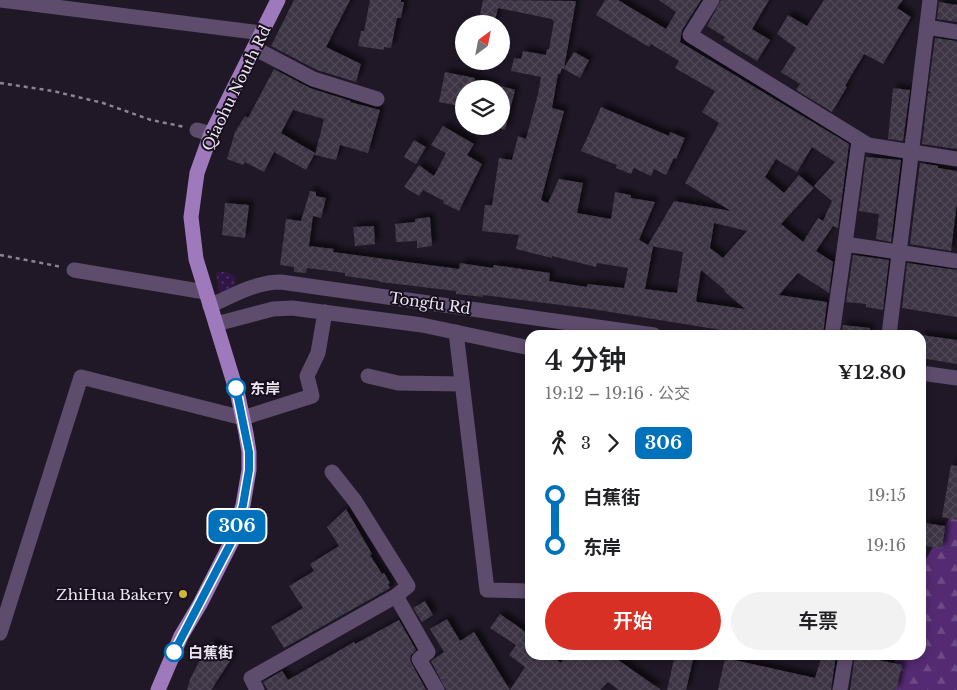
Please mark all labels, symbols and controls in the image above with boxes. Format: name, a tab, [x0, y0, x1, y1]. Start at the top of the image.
north arrow	[455, 15, 510, 70]
map controls	[455, 15, 510, 135]
street label: Qiaohu Nouth Rd	[197, 22, 275, 154]
button: layers	[455, 80, 510, 135]
street label: Tongfu Rd	[388, 288, 472, 318]
text: 4 分钟	[545, 343, 627, 378]
text: ¥12.80	[838, 361, 906, 384]
marker: 东岸	[226, 378, 246, 398]
place label: 东岸	[250, 379, 280, 398]
text: 19:12 – 19:16 · 公交	[545, 383, 690, 403]
icon: walk	[545, 429, 573, 457]
icon: forward	[599, 429, 627, 457]
text: 306	[645, 432, 682, 454]
text: 3	[581, 433, 591, 453]
text: 19:15	[868, 485, 906, 505]
text: 白蕉街	[583, 486, 640, 509]
line badge: 306	[208, 510, 266, 542]
text: 306	[218, 515, 256, 537]
text: 19:16	[867, 535, 906, 555]
text: 东岸	[583, 536, 621, 559]
place label: ZhiHua Bakery	[56, 585, 173, 604]
marker: ZhiHua Bakery	[177, 588, 189, 600]
button: 开始	[545, 592, 721, 650]
button: 车票	[731, 592, 906, 650]
marker: 白蕉街	[164, 642, 184, 662]
place label: 白蕉街	[188, 643, 233, 662]

